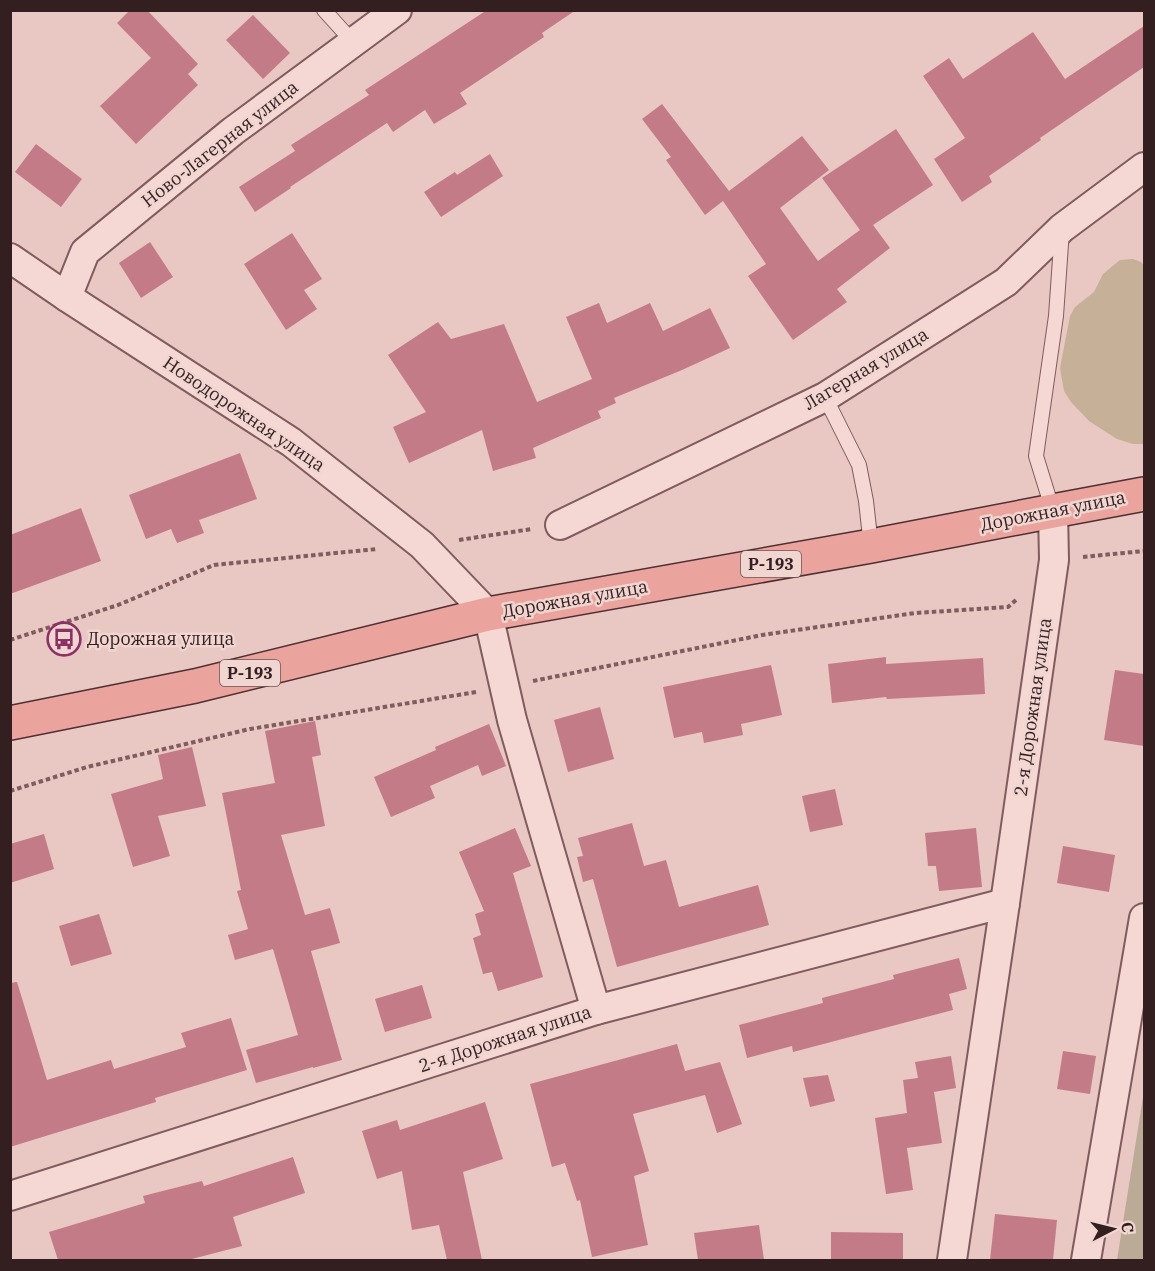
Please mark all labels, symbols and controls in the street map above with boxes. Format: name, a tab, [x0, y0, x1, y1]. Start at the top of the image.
street label: Ново-Лагерная улица	[137, 75, 303, 212]
street label: Лагерная улица	[799, 322, 932, 415]
street label: Новодорожная улица	[159, 351, 330, 476]
street label: Дорожная улица	[978, 485, 1128, 536]
road number: Р-193	[741, 551, 801, 577]
street label: Дорожная улица	[500, 574, 650, 623]
street label: 2-я Дорожная улица	[1009, 616, 1056, 798]
bus stop icon: Дорожная улица	[46, 621, 82, 657]
place label: Дорожная улица	[87, 627, 235, 650]
road number: Р-193	[220, 660, 280, 686]
street label: 2-я Дорожная улица	[416, 1000, 594, 1077]
north arrow	[1083, 1199, 1143, 1259]
text: С	[1117, 1221, 1138, 1234]

